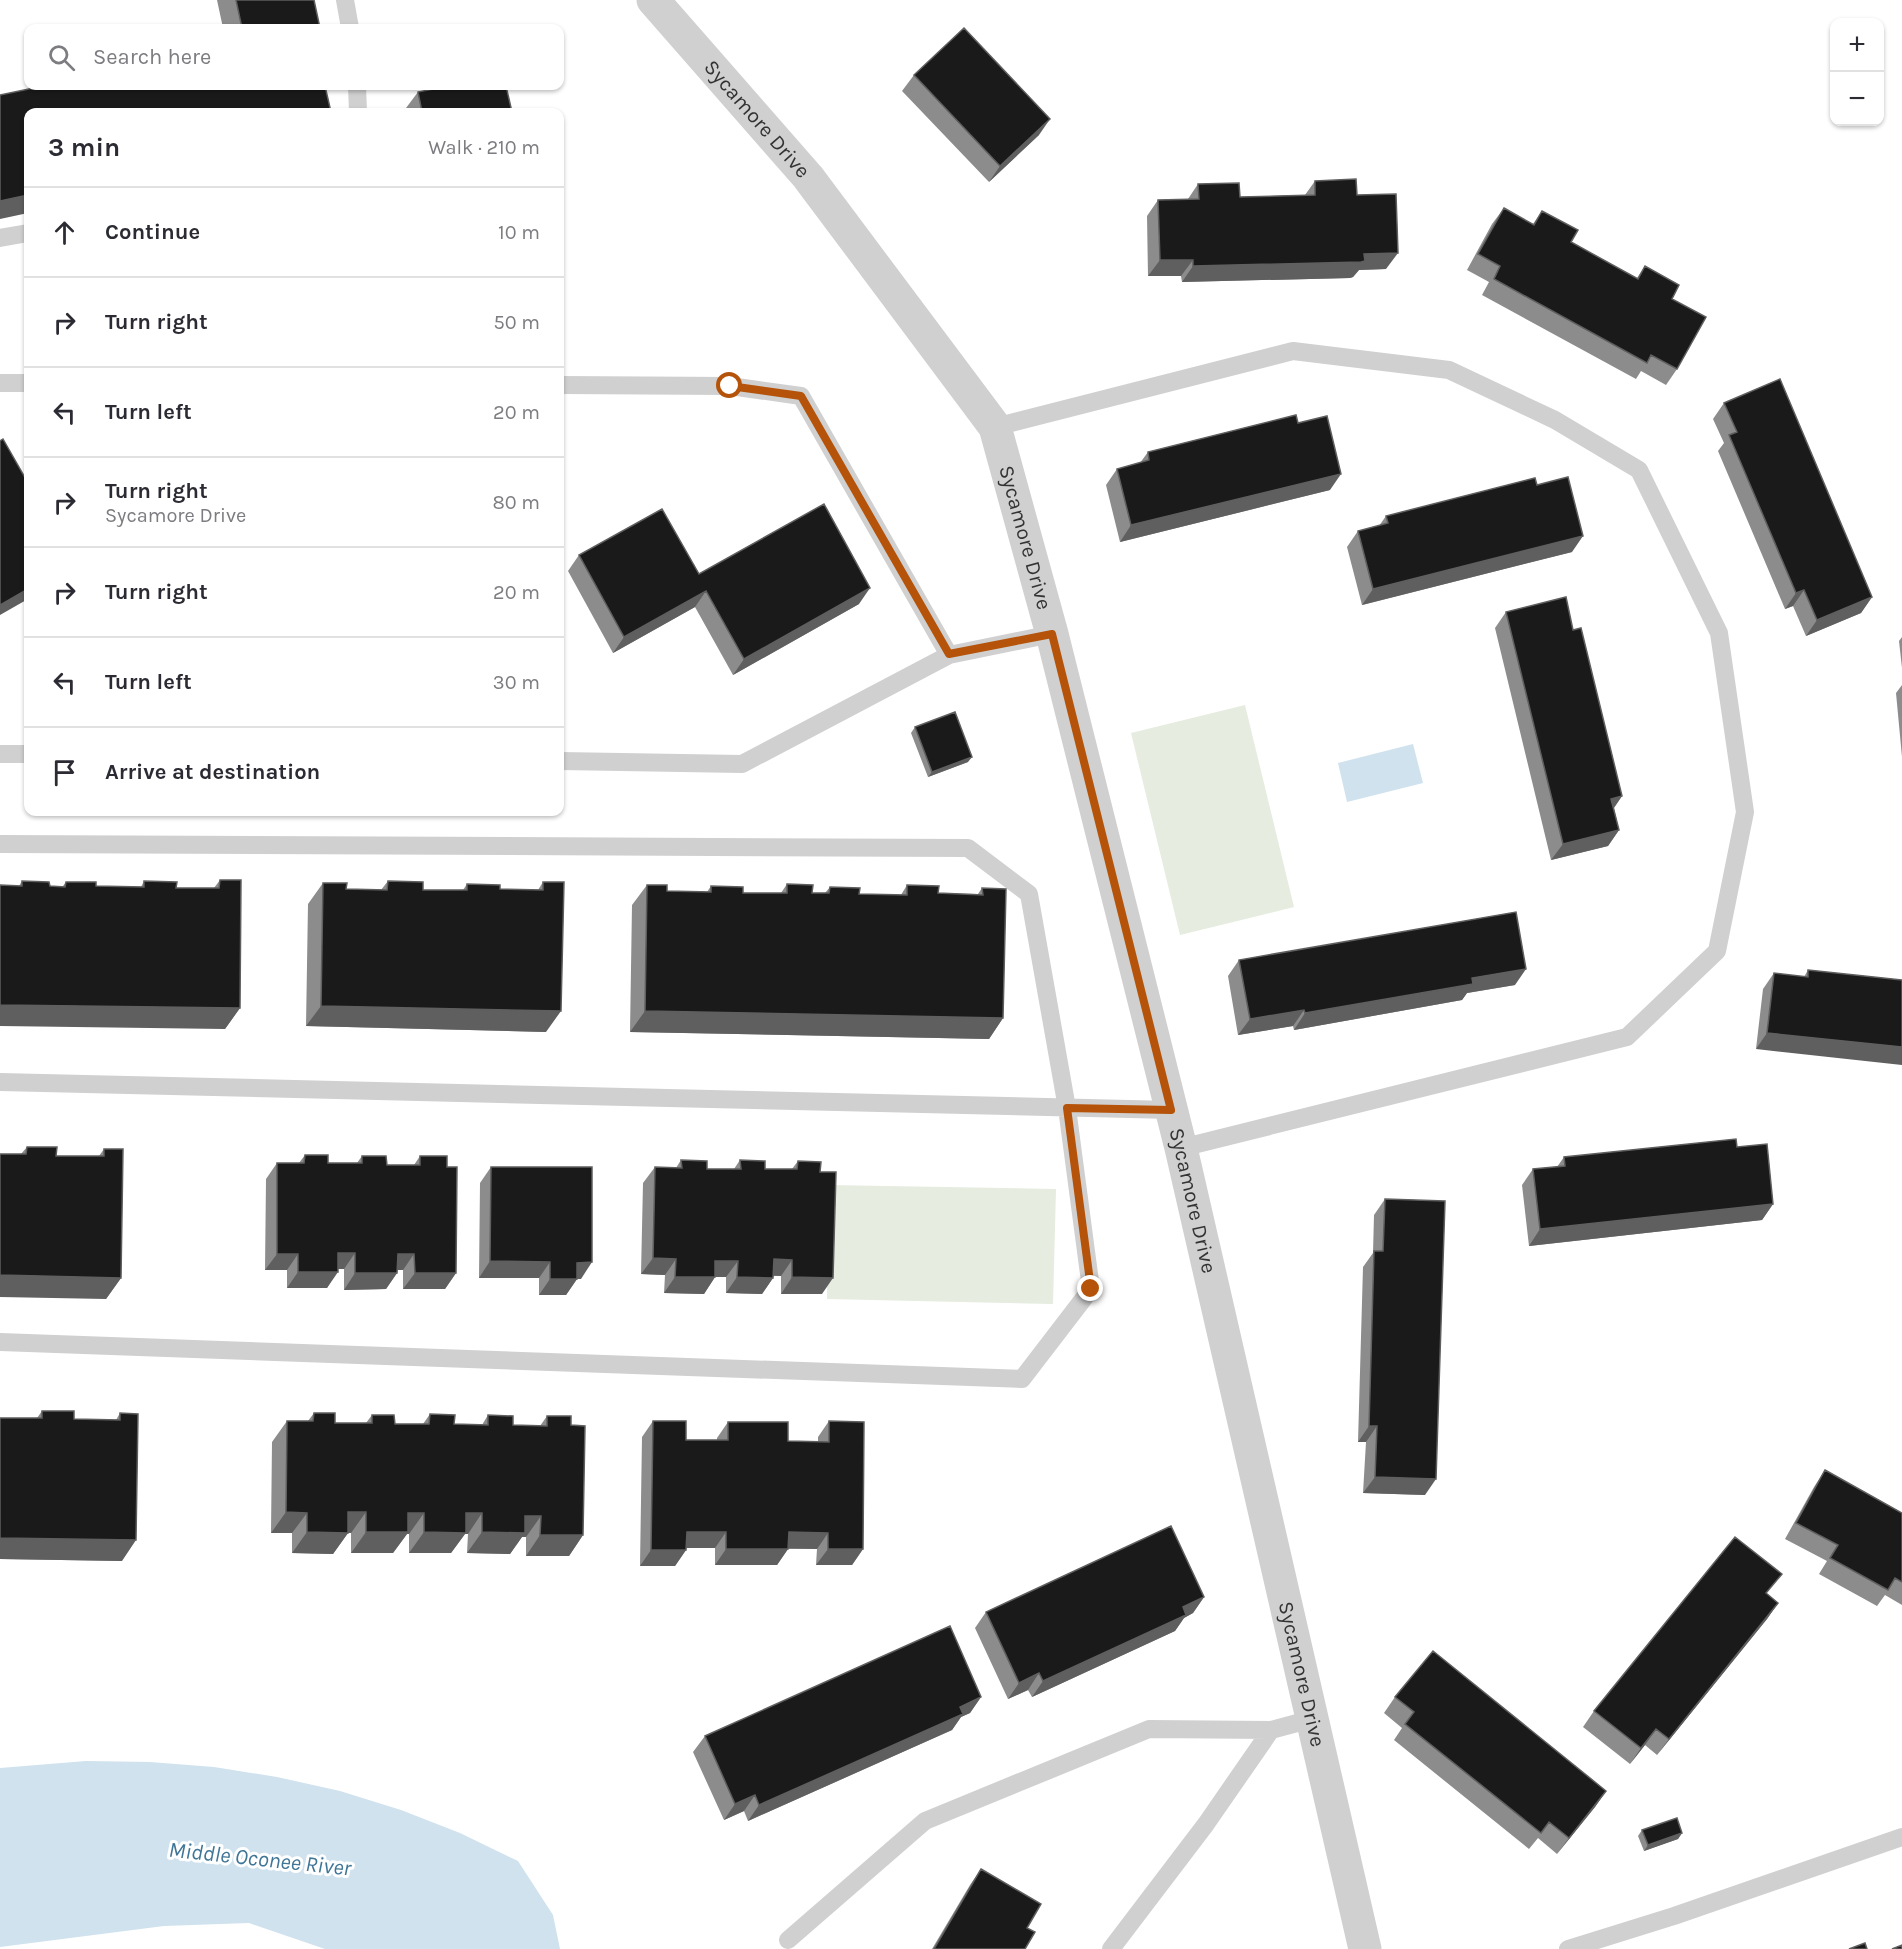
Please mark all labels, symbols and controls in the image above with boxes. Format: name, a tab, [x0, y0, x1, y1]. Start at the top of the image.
map controls	[1830, 18, 1884, 126]
button: +	[1830, 18, 1884, 72]
search box	[24, 24, 564, 90]
icon: search	[45, 41, 78, 74]
text: Search here	[93, 44, 211, 70]
street label: Sycamore Drive	[699, 55, 815, 183]
button: −	[1830, 72, 1884, 126]
text: 3 min	[48, 132, 120, 163]
text: Walk · 210 m	[428, 136, 540, 159]
icon: ahead	[48, 216, 81, 249]
text: Continue	[105, 219, 200, 245]
text: 10 m	[498, 221, 540, 244]
icon: right	[48, 306, 81, 339]
text: Turn right	[105, 309, 208, 335]
text: 50 m	[493, 311, 540, 334]
route start	[716, 372, 742, 398]
icon: left	[48, 396, 81, 429]
text: Turn left	[105, 399, 192, 425]
text: 20 m	[493, 401, 540, 424]
street label: Sycamore Drive	[994, 463, 1057, 612]
text: Turn right	[105, 478, 208, 504]
icon: right	[48, 486, 81, 519]
text: 80 m	[492, 491, 540, 514]
text: Sycamore Drive	[105, 504, 246, 527]
icon: right	[48, 576, 81, 609]
text: Turn right	[105, 579, 208, 605]
text: 20 m	[493, 581, 540, 604]
icon: left	[48, 666, 81, 699]
text: Turn left	[105, 669, 192, 695]
text: 30 m	[493, 671, 540, 694]
icon: arrive	[48, 756, 81, 789]
text: Arrive at destination	[105, 759, 320, 785]
street label: Sycamore Drive	[1164, 1125, 1221, 1276]
route end	[1077, 1275, 1103, 1301]
street label: Sycamore Drive	[1274, 1599, 1330, 1749]
water label: Middle Oconee River	[167, 1836, 354, 1882]

